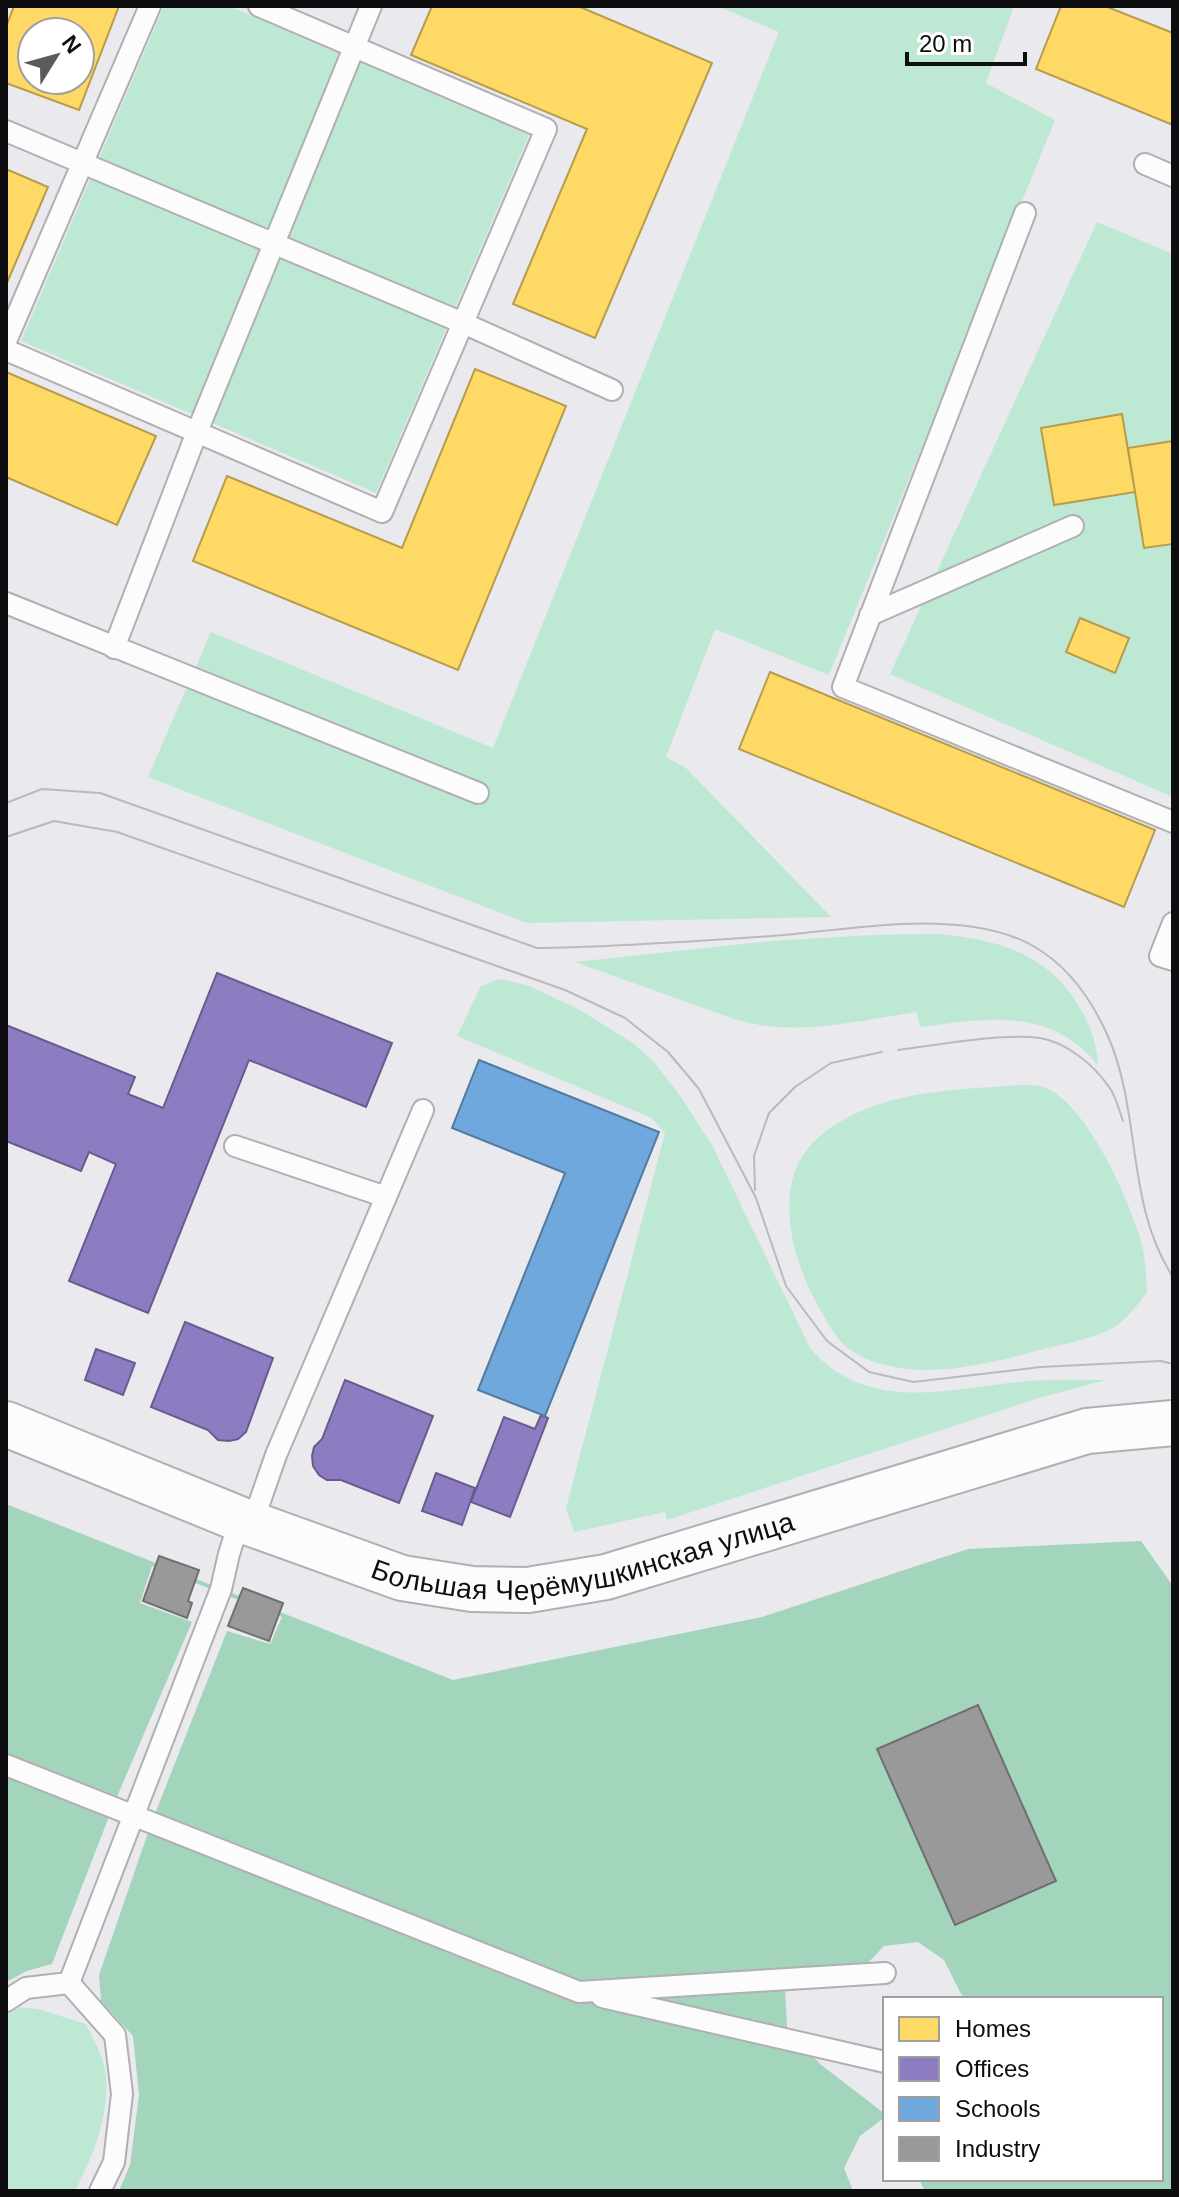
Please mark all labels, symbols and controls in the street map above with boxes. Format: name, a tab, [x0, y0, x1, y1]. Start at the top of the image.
north arrow	[16, 16, 96, 96]
scale bar	[907, 16, 1025, 66]
text: N	[57, 30, 86, 58]
text: 20 m	[919, 30, 972, 57]
street label: Большая Черёмушкинская улица	[367, 1505, 798, 1606]
legend	[883, 1997, 1163, 2181]
text: Homes	[955, 2015, 1031, 2042]
text: Offices	[955, 2055, 1029, 2082]
text: Schools	[955, 2095, 1040, 2122]
text: Industry	[955, 2135, 1040, 2162]

